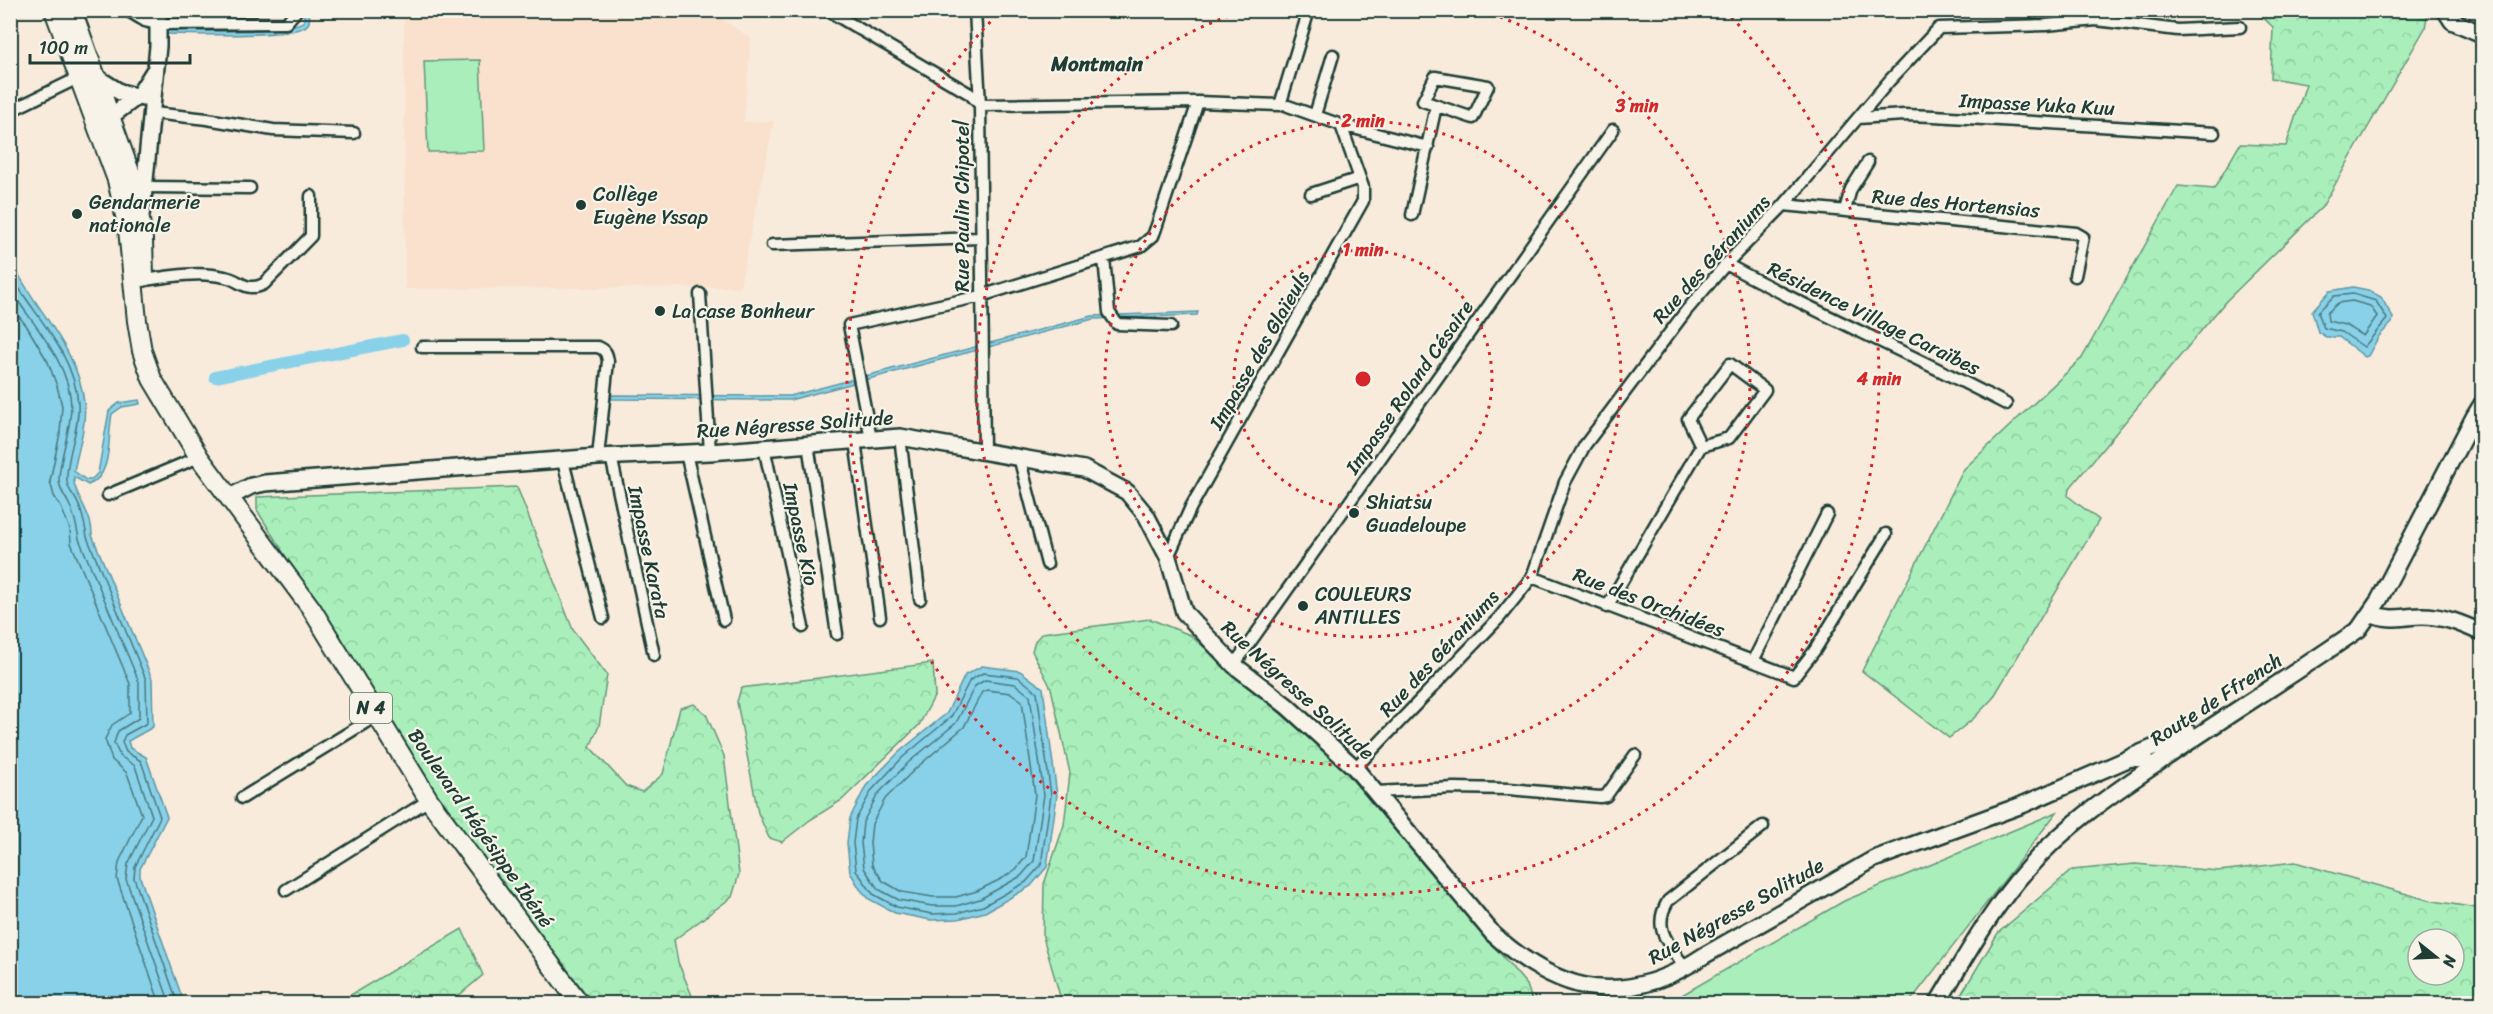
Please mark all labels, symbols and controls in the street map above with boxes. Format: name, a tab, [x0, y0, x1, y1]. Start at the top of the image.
scale bar	[30, 27, 190, 65]
text: 100 m	[39, 32, 88, 64]
district label: Montmain	[1050, 45, 1144, 83]
street label: Impasse Yuka Kuu	[1957, 83, 2116, 126]
text: 3 min	[1614, 90, 1659, 122]
text: 2 min	[1340, 105, 1385, 137]
street label: Rue Paulin Chipotel	[945, 120, 980, 292]
place label: Collège Eugène Yssap	[593, 177, 709, 235]
street label: Rue des Hortensias	[1871, 179, 2042, 228]
place label: Gendarmerie nationale	[89, 185, 200, 243]
street label: Rue des Géraniums	[1643, 186, 1780, 332]
marker: Collège Eugène Yssap	[574, 198, 588, 212]
marker: Gendarmerie nationale	[70, 207, 84, 221]
text: 1 min	[1343, 234, 1384, 266]
street label: Résidence Village Caraïbes	[1761, 252, 1987, 386]
street label: Impasse des Glaïeuls	[1199, 263, 1320, 437]
street label: Impasse Roland Césaire	[1335, 292, 1483, 483]
place label: La case Bonheur	[672, 294, 816, 329]
marker: La case Bonheur	[653, 304, 667, 318]
text: 4 min	[1856, 363, 1902, 395]
centre of rings	[1353, 369, 1373, 389]
street label: Rue Négresse Solitude	[696, 400, 895, 449]
street label: Impasse Kio	[772, 478, 829, 589]
street label: Impasse Karata	[617, 481, 680, 623]
place label: Shiatsu Guadeloupe	[1366, 485, 1467, 543]
marker: Shiatsu Guadeloupe	[1347, 506, 1361, 520]
street label: Rue des Orchidées	[1568, 557, 1731, 648]
place label: COULEURS ANTILLES	[1314, 577, 1412, 635]
street label: Rue des Géraniums	[1370, 581, 1509, 725]
marker: COULEURS ANTILLES	[1296, 599, 1310, 613]
street label: Rue Négresse Solitude	[1213, 611, 1383, 769]
street label: Route de Ffrench	[2143, 643, 2290, 755]
road number: N 4	[350, 693, 392, 723]
street label: Boulevard Hégésippe Ibéné	[398, 721, 563, 935]
street label: Rue Négresse Solitude	[1642, 848, 1831, 975]
north arrow	[2406, 927, 2466, 987]
text: N	[2434, 951, 2466, 972]

